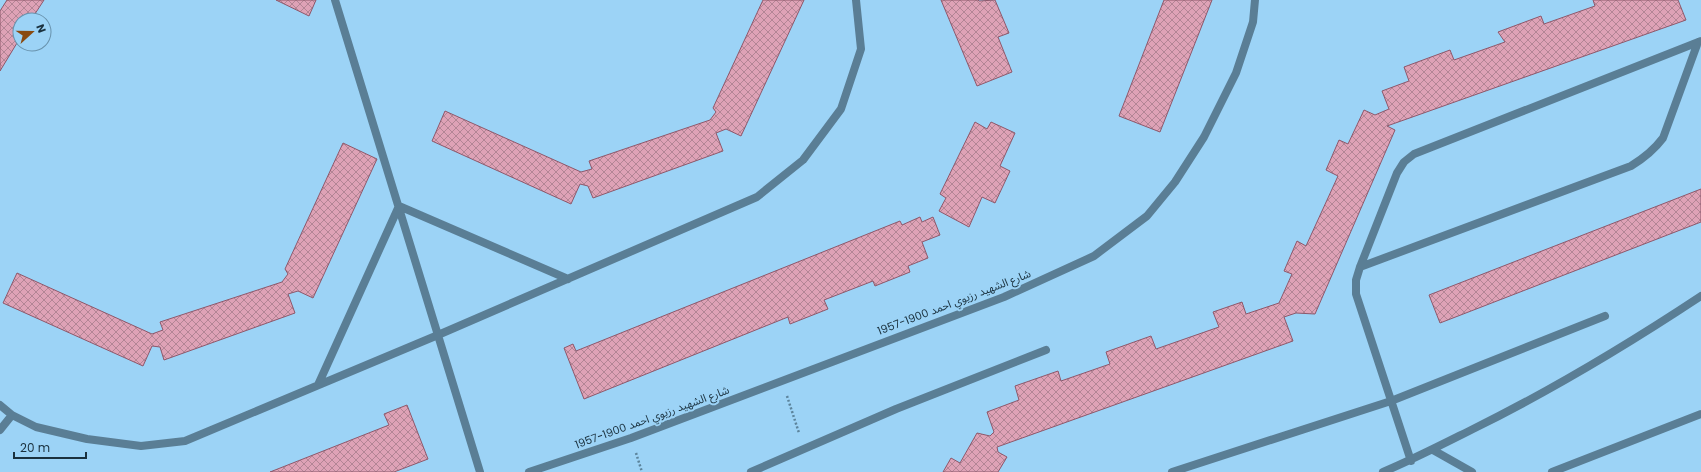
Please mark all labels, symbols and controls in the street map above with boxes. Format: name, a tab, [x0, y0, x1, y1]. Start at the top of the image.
north arrow	[12, 12, 52, 52]
text: N	[32, 22, 50, 35]
street label: شارع الشهيد رزيوي احمد 1900-1957	[875, 265, 1034, 340]
street label: شارع الشهيد رزيوي احمد 1900-1957	[573, 381, 732, 454]
scale bar	[14, 434, 86, 460]
text: 20 m	[20, 439, 50, 456]

